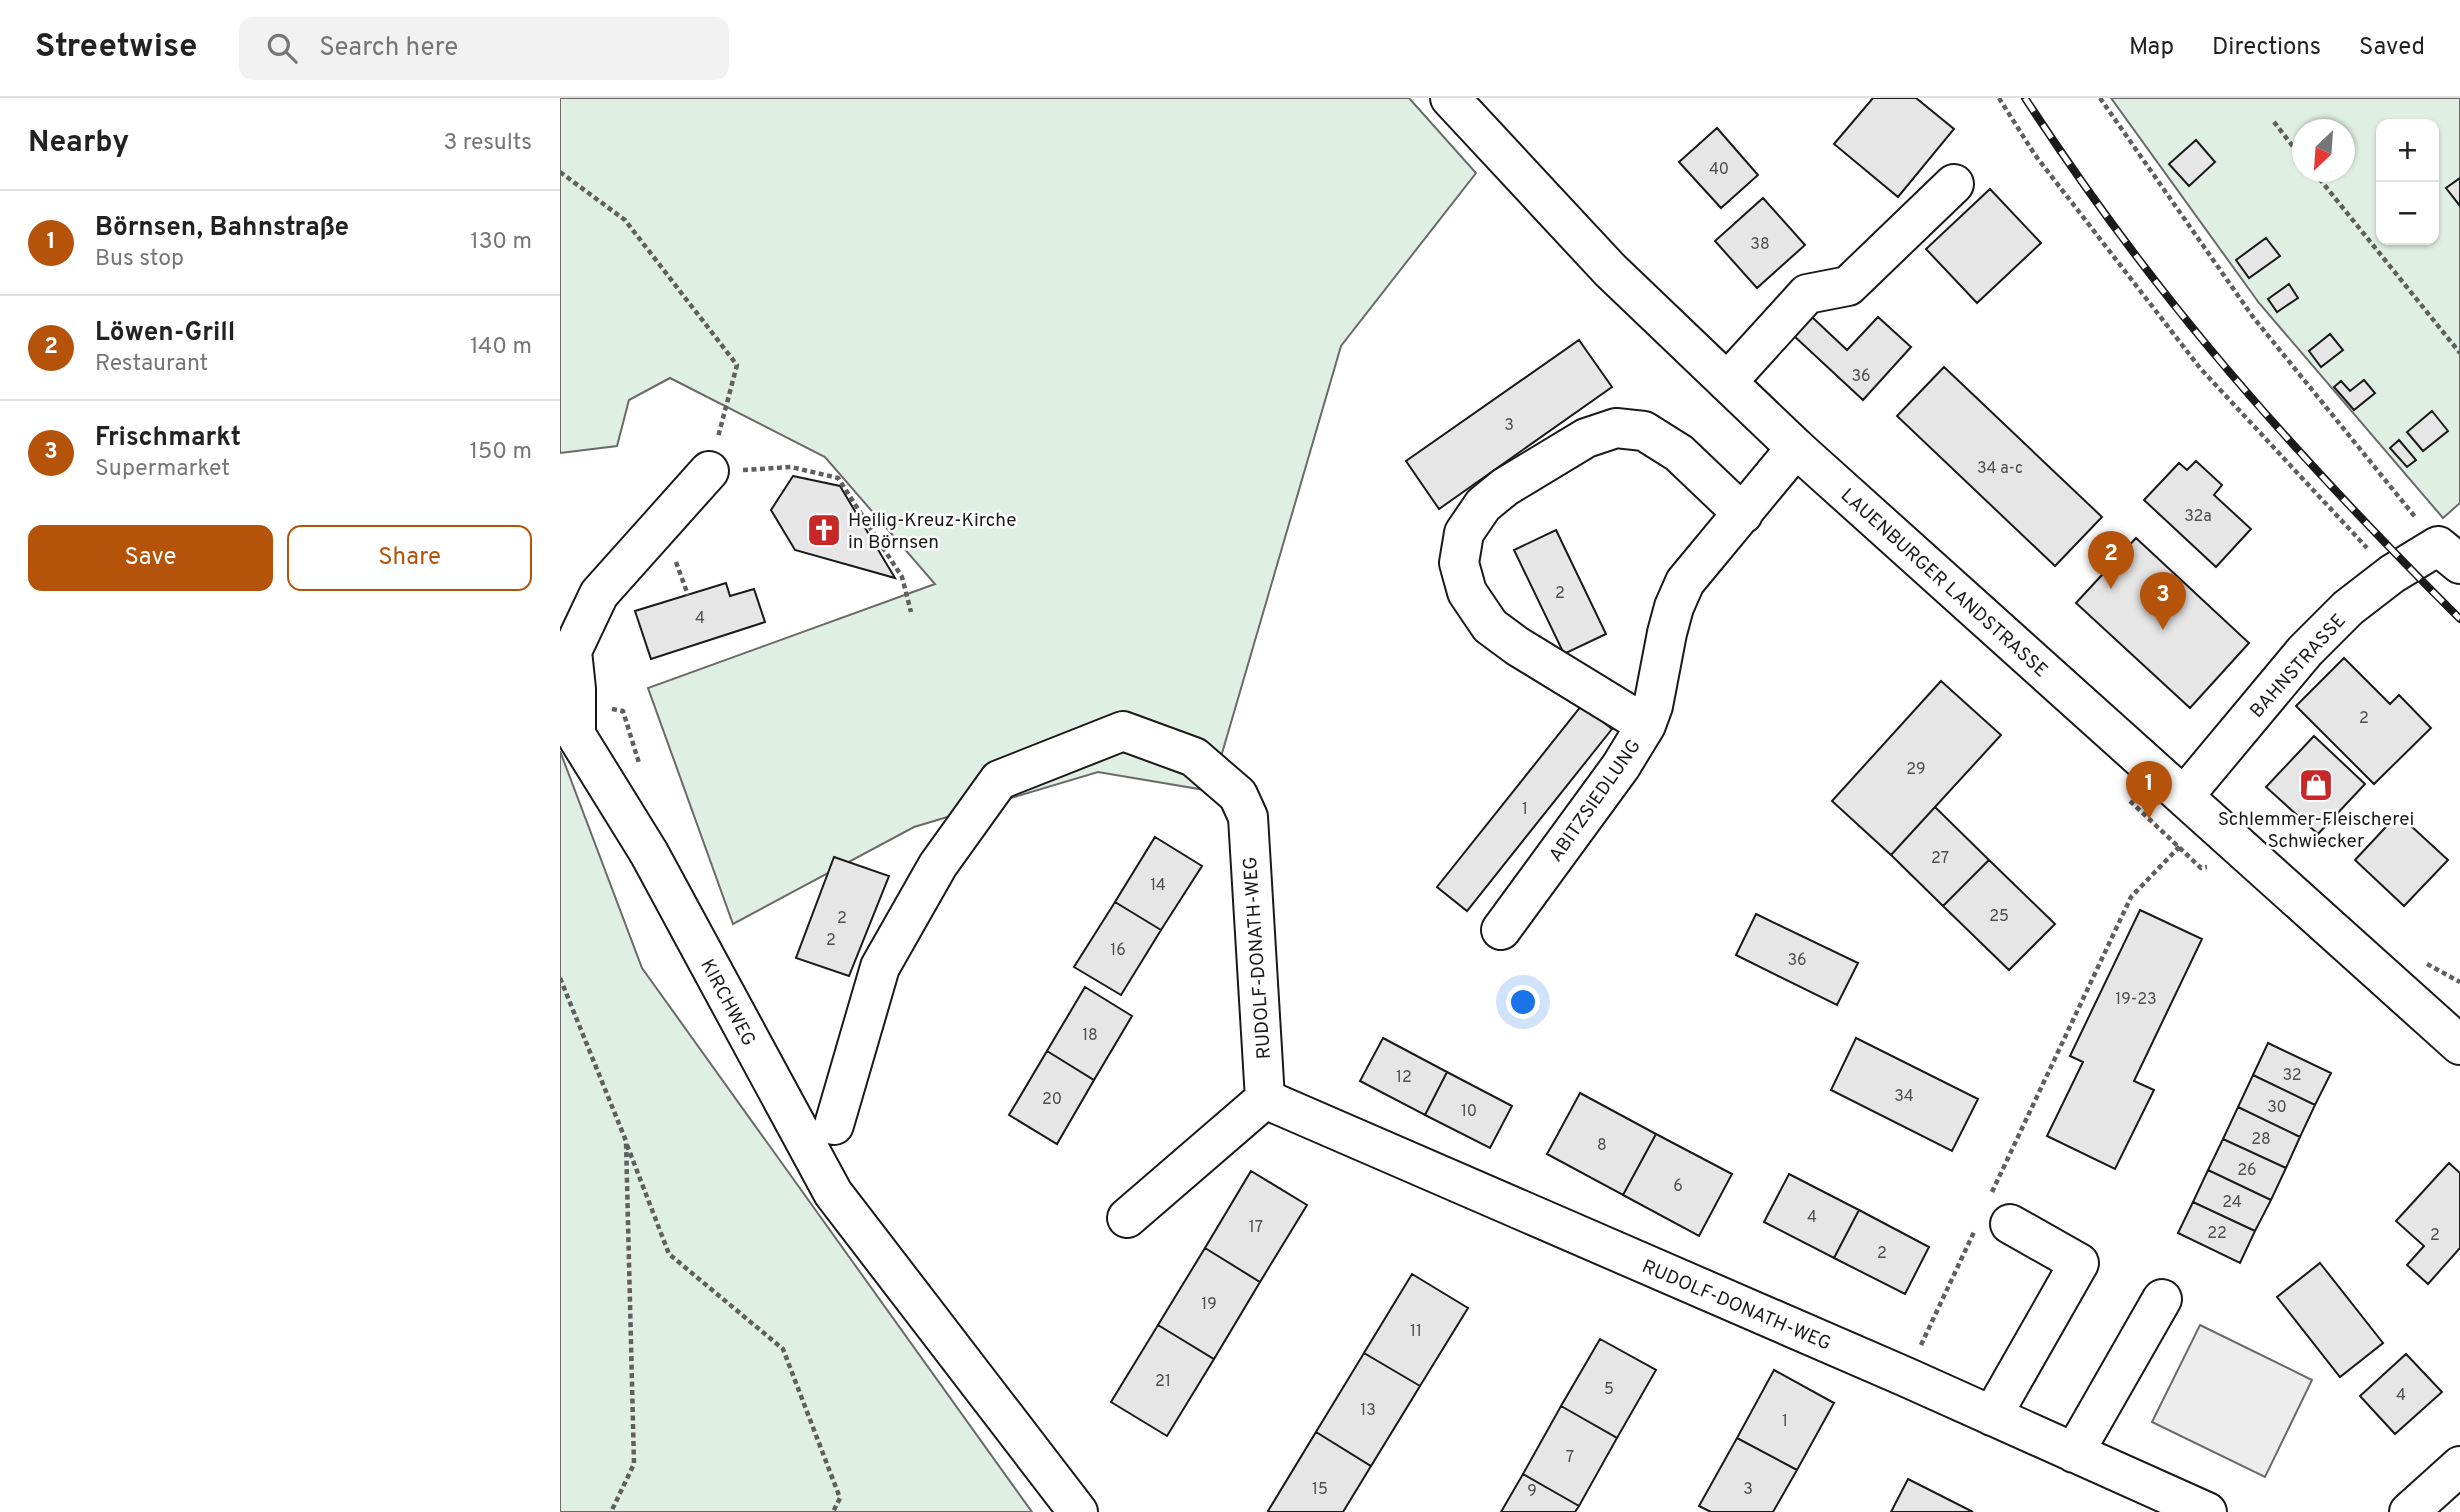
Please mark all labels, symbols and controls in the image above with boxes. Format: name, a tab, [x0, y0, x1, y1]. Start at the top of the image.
search box	[239, 17, 729, 80]
text: Streetwise	[35, 27, 197, 69]
icon: search	[263, 29, 301, 67]
text: Search here	[319, 32, 458, 65]
text: Map	[2129, 33, 2174, 63]
text: Directions	[2212, 33, 2321, 63]
text: Saved	[2359, 33, 2425, 63]
north arrow	[2292, 119, 2355, 182]
map controls	[2376, 119, 2439, 245]
button: +	[2376, 119, 2439, 182]
text: Nearby	[28, 125, 129, 162]
text: 3 results	[443, 129, 532, 158]
house number: 40	[1709, 160, 1729, 180]
button: −	[2376, 182, 2439, 245]
text: Börnsen, Bahnstraße	[95, 212, 349, 245]
text: 1	[46, 228, 56, 257]
text: 130 m	[470, 228, 532, 257]
house number: 38	[1750, 235, 1770, 255]
text: Bus stop	[95, 245, 184, 274]
text: Löwen-Grill	[95, 317, 235, 350]
text: 2	[44, 333, 58, 362]
text: 140 m	[470, 333, 532, 362]
text: Restaurant	[95, 350, 208, 379]
house number: 36	[1851, 367, 1871, 387]
house number: 3	[1504, 416, 1514, 436]
text: Frischmarkt	[95, 422, 241, 455]
text: 3	[44, 438, 58, 467]
text: 150 m	[470, 438, 532, 467]
text: Supermarket	[95, 455, 230, 484]
house number: 34 a-c	[1977, 459, 2023, 479]
street label: LAUENBURGER LANDSTRASSE	[1835, 484, 2052, 683]
house number: 32a	[2184, 507, 2212, 527]
place label: Heilig-Kreuz-Kirche in Börnsen	[848, 509, 1016, 555]
church icon: Heilig-Kreuz-Kirche in Börnsen	[805, 511, 843, 549]
button: Save	[28, 525, 273, 591]
button: Share	[287, 525, 532, 591]
pin: 2	[2088, 531, 2134, 589]
pin: 3	[2140, 572, 2186, 630]
house number: 2	[1555, 584, 1565, 604]
house number: 4	[695, 609, 705, 629]
street label: BAHNSTRASSE	[2245, 609, 2352, 723]
house number: 2	[2359, 709, 2369, 729]
street label: ABITZSIEDLUNG	[1544, 735, 1647, 867]
house number: 29	[1906, 760, 1926, 780]
pin: 1	[2126, 761, 2172, 819]
shop icon: Schlemmer-Fleischerei Schwiecker	[2297, 766, 2335, 804]
house number: 1	[1522, 800, 1528, 820]
place label: Schlemmer-Fleischerei Schwiecker	[2218, 808, 2414, 854]
house number: 27	[1931, 849, 1949, 869]
street label: RUDOLF-DONATH-WEG	[1239, 856, 1277, 1060]
house number: 14	[1150, 876, 1166, 896]
house number: 25	[1989, 907, 2009, 927]
house number: 2	[837, 909, 847, 929]
house number: 2	[826, 931, 836, 951]
house number: 16	[1110, 941, 1126, 961]
house number: 36	[1787, 951, 1807, 971]
street label: KIRCHWEG	[694, 955, 760, 1051]
your location	[1506, 985, 1540, 1019]
house number: 19-23	[2115, 990, 2157, 1010]
house number: 18	[1082, 1026, 1098, 1046]
house number: 32	[2282, 1066, 2302, 1086]
house number: 12	[1396, 1068, 1412, 1088]
house number: 34	[1894, 1087, 1914, 1107]
house number: 20	[1042, 1090, 1062, 1110]
house number: 30	[2267, 1098, 2287, 1118]
house number: 10	[1461, 1102, 1477, 1122]
house number: 28	[2251, 1130, 2271, 1150]
house number: 8	[1597, 1136, 1607, 1156]
house number: 26	[2237, 1161, 2257, 1181]
house number: 6	[1673, 1177, 1683, 1197]
house number: 24	[2222, 1193, 2242, 1213]
house number: 4	[1807, 1208, 1817, 1228]
house number: 17	[1249, 1218, 1263, 1238]
house number: 22	[2207, 1224, 2227, 1244]
house number: 2	[2430, 1226, 2440, 1246]
house number: 2	[1877, 1244, 1887, 1264]
street label: RUDOLF-DONATH-WEG	[1638, 1255, 1834, 1357]
house number: 19	[1201, 1295, 1217, 1315]
house number: 11	[1410, 1322, 1422, 1342]
house number: 21	[1155, 1372, 1171, 1392]
house number: 5	[1604, 1380, 1614, 1400]
house number: 4	[2396, 1386, 2406, 1406]
house number: 13	[1360, 1401, 1376, 1421]
house number: 1	[1782, 1412, 1788, 1432]
house number: 7	[1566, 1448, 1574, 1468]
house number: 15	[1312, 1480, 1328, 1500]
house number: 3	[1743, 1480, 1753, 1500]
house number: 9	[1527, 1482, 1537, 1502]

